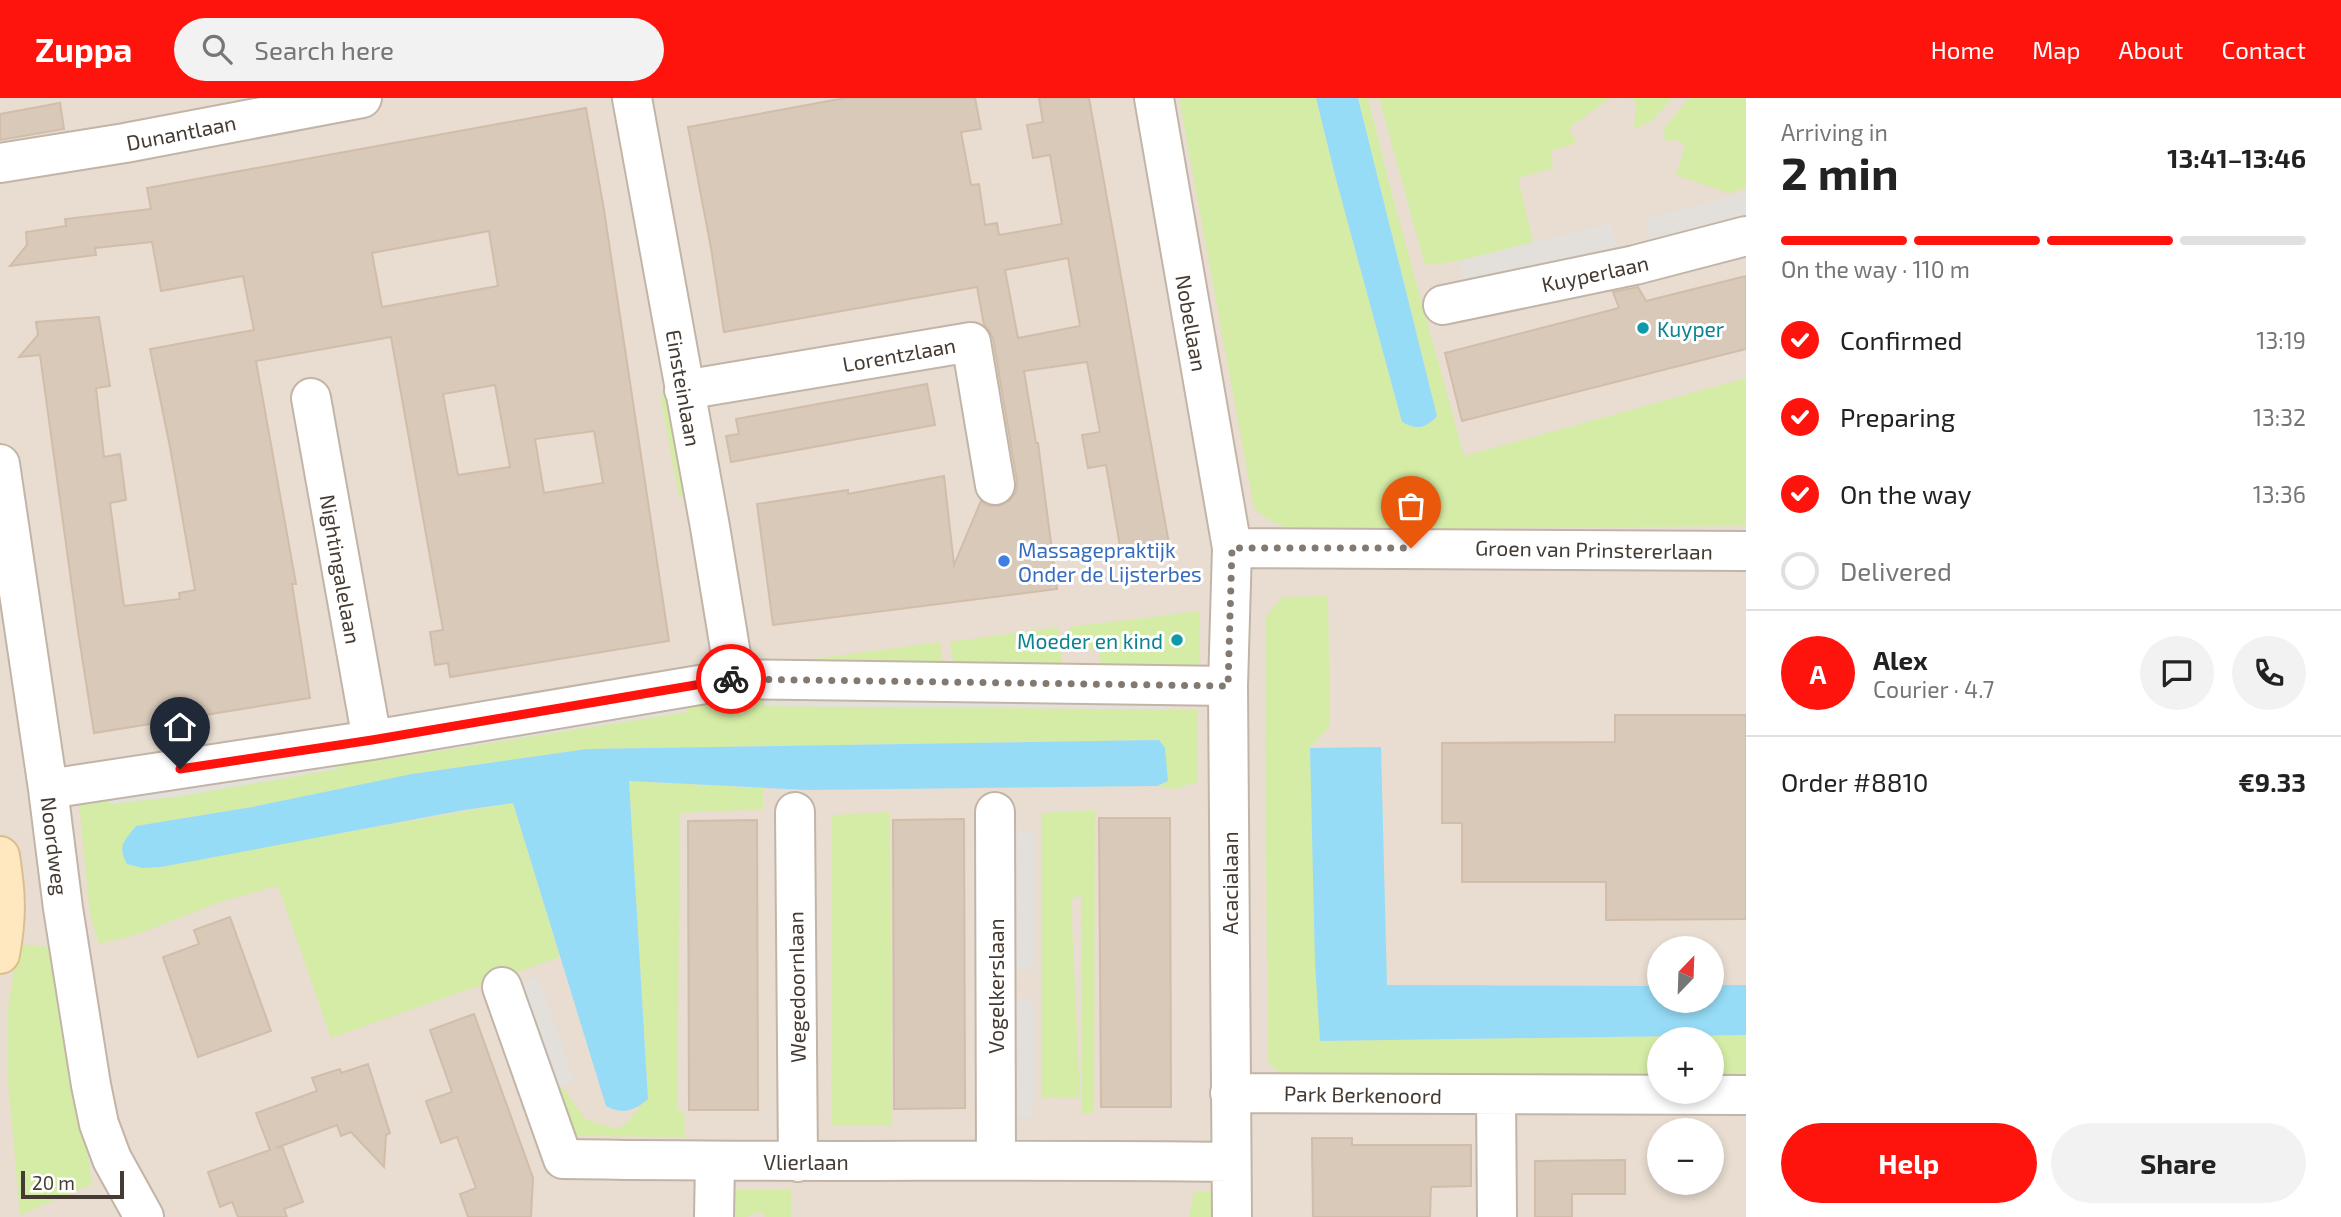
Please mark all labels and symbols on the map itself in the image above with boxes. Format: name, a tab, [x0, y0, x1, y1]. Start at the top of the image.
street label: Dunantlaan	[124, 109, 238, 155]
street label: Kuyperlaan	[1539, 249, 1651, 297]
street label: Nobellaan	[1171, 273, 1213, 373]
place label: Kuyper	[1657, 316, 1725, 341]
marker: Kuyper	[1635, 320, 1651, 336]
street label: Einsteinlaan	[661, 328, 707, 448]
street label: Lorentzlaan	[840, 332, 958, 376]
pin	[1381, 476, 1441, 548]
street label: Nightingalelaan	[316, 492, 366, 646]
street label: Groen van Prinstererlaan	[1475, 534, 1713, 564]
place label: Massagepraktijk Onder de Lijsterbes	[1018, 537, 1202, 587]
marker: Massagepraktijk Onder de Lijsterbes	[996, 553, 1012, 569]
place label: Moeder en kind	[1017, 628, 1163, 653]
marker: Moeder en kind	[1169, 632, 1185, 648]
courier	[696, 644, 766, 714]
pin	[150, 697, 210, 769]
street label: Noordweg	[37, 795, 73, 897]
street label: Acacialaan	[1217, 831, 1242, 935]
street label: Wegedoornlaan	[782, 911, 810, 1063]
street label: Vogelkerslaan	[983, 918, 1008, 1054]
north arrow	[1647, 936, 1724, 1013]
street label: Park Berkenoord	[1284, 1080, 1442, 1108]
street label: Vlierlaan	[763, 1149, 849, 1174]
scale bar	[21, 1168, 124, 1200]

